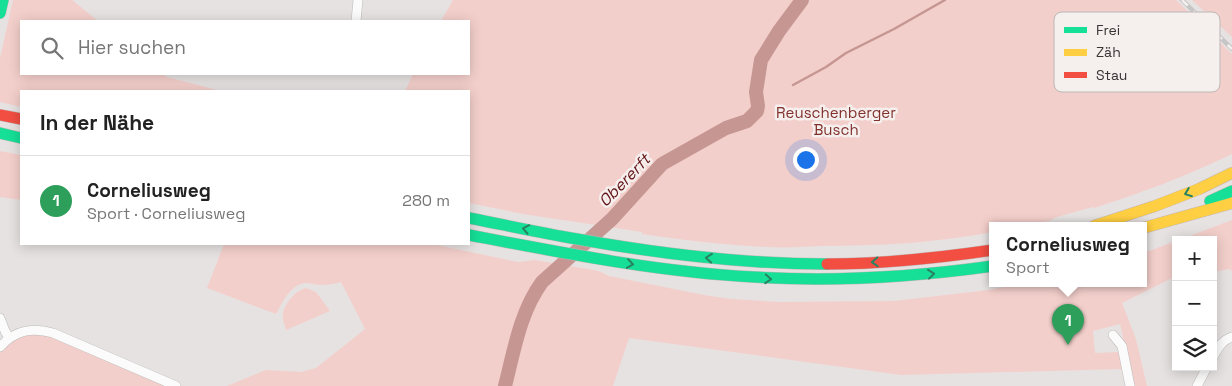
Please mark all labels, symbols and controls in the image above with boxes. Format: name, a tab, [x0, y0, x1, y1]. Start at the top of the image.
legend	[1054, 12, 1220, 92]
search box	[20, 20, 470, 75]
text: Frei	[1096, 21, 1120, 39]
icon: search	[38, 34, 66, 62]
text: Hier suchen	[78, 35, 186, 60]
text: Zäh	[1096, 43, 1121, 61]
text: Stau	[1096, 66, 1127, 84]
park label: Reuschenberger Busch	[776, 103, 896, 139]
text: In der Nähe	[40, 109, 154, 136]
your location	[793, 147, 819, 173]
water label: Obererft	[594, 148, 656, 211]
text: Corneliusweg	[87, 178, 211, 203]
one-way arrow	[1184, 187, 1193, 197]
text: 1	[52, 190, 60, 211]
text: 280 m	[402, 190, 450, 211]
text: Sport · Corneliusweg	[87, 203, 245, 224]
popup	[989, 222, 1147, 287]
one-way arrow	[522, 225, 531, 235]
text: Corneliusweg	[1006, 232, 1130, 257]
map controls	[1172, 236, 1217, 371]
button: +	[1172, 236, 1217, 281]
one-way arrow	[704, 253, 712, 264]
one-way arrow	[871, 257, 879, 268]
text: Sport	[1006, 257, 1050, 278]
one-way arrow	[626, 259, 634, 269]
one-way arrow	[927, 269, 935, 280]
one-way arrow	[765, 273, 773, 284]
button: −	[1172, 281, 1217, 326]
pin: 1	[1052, 304, 1084, 345]
button: layers	[1172, 326, 1217, 371]

